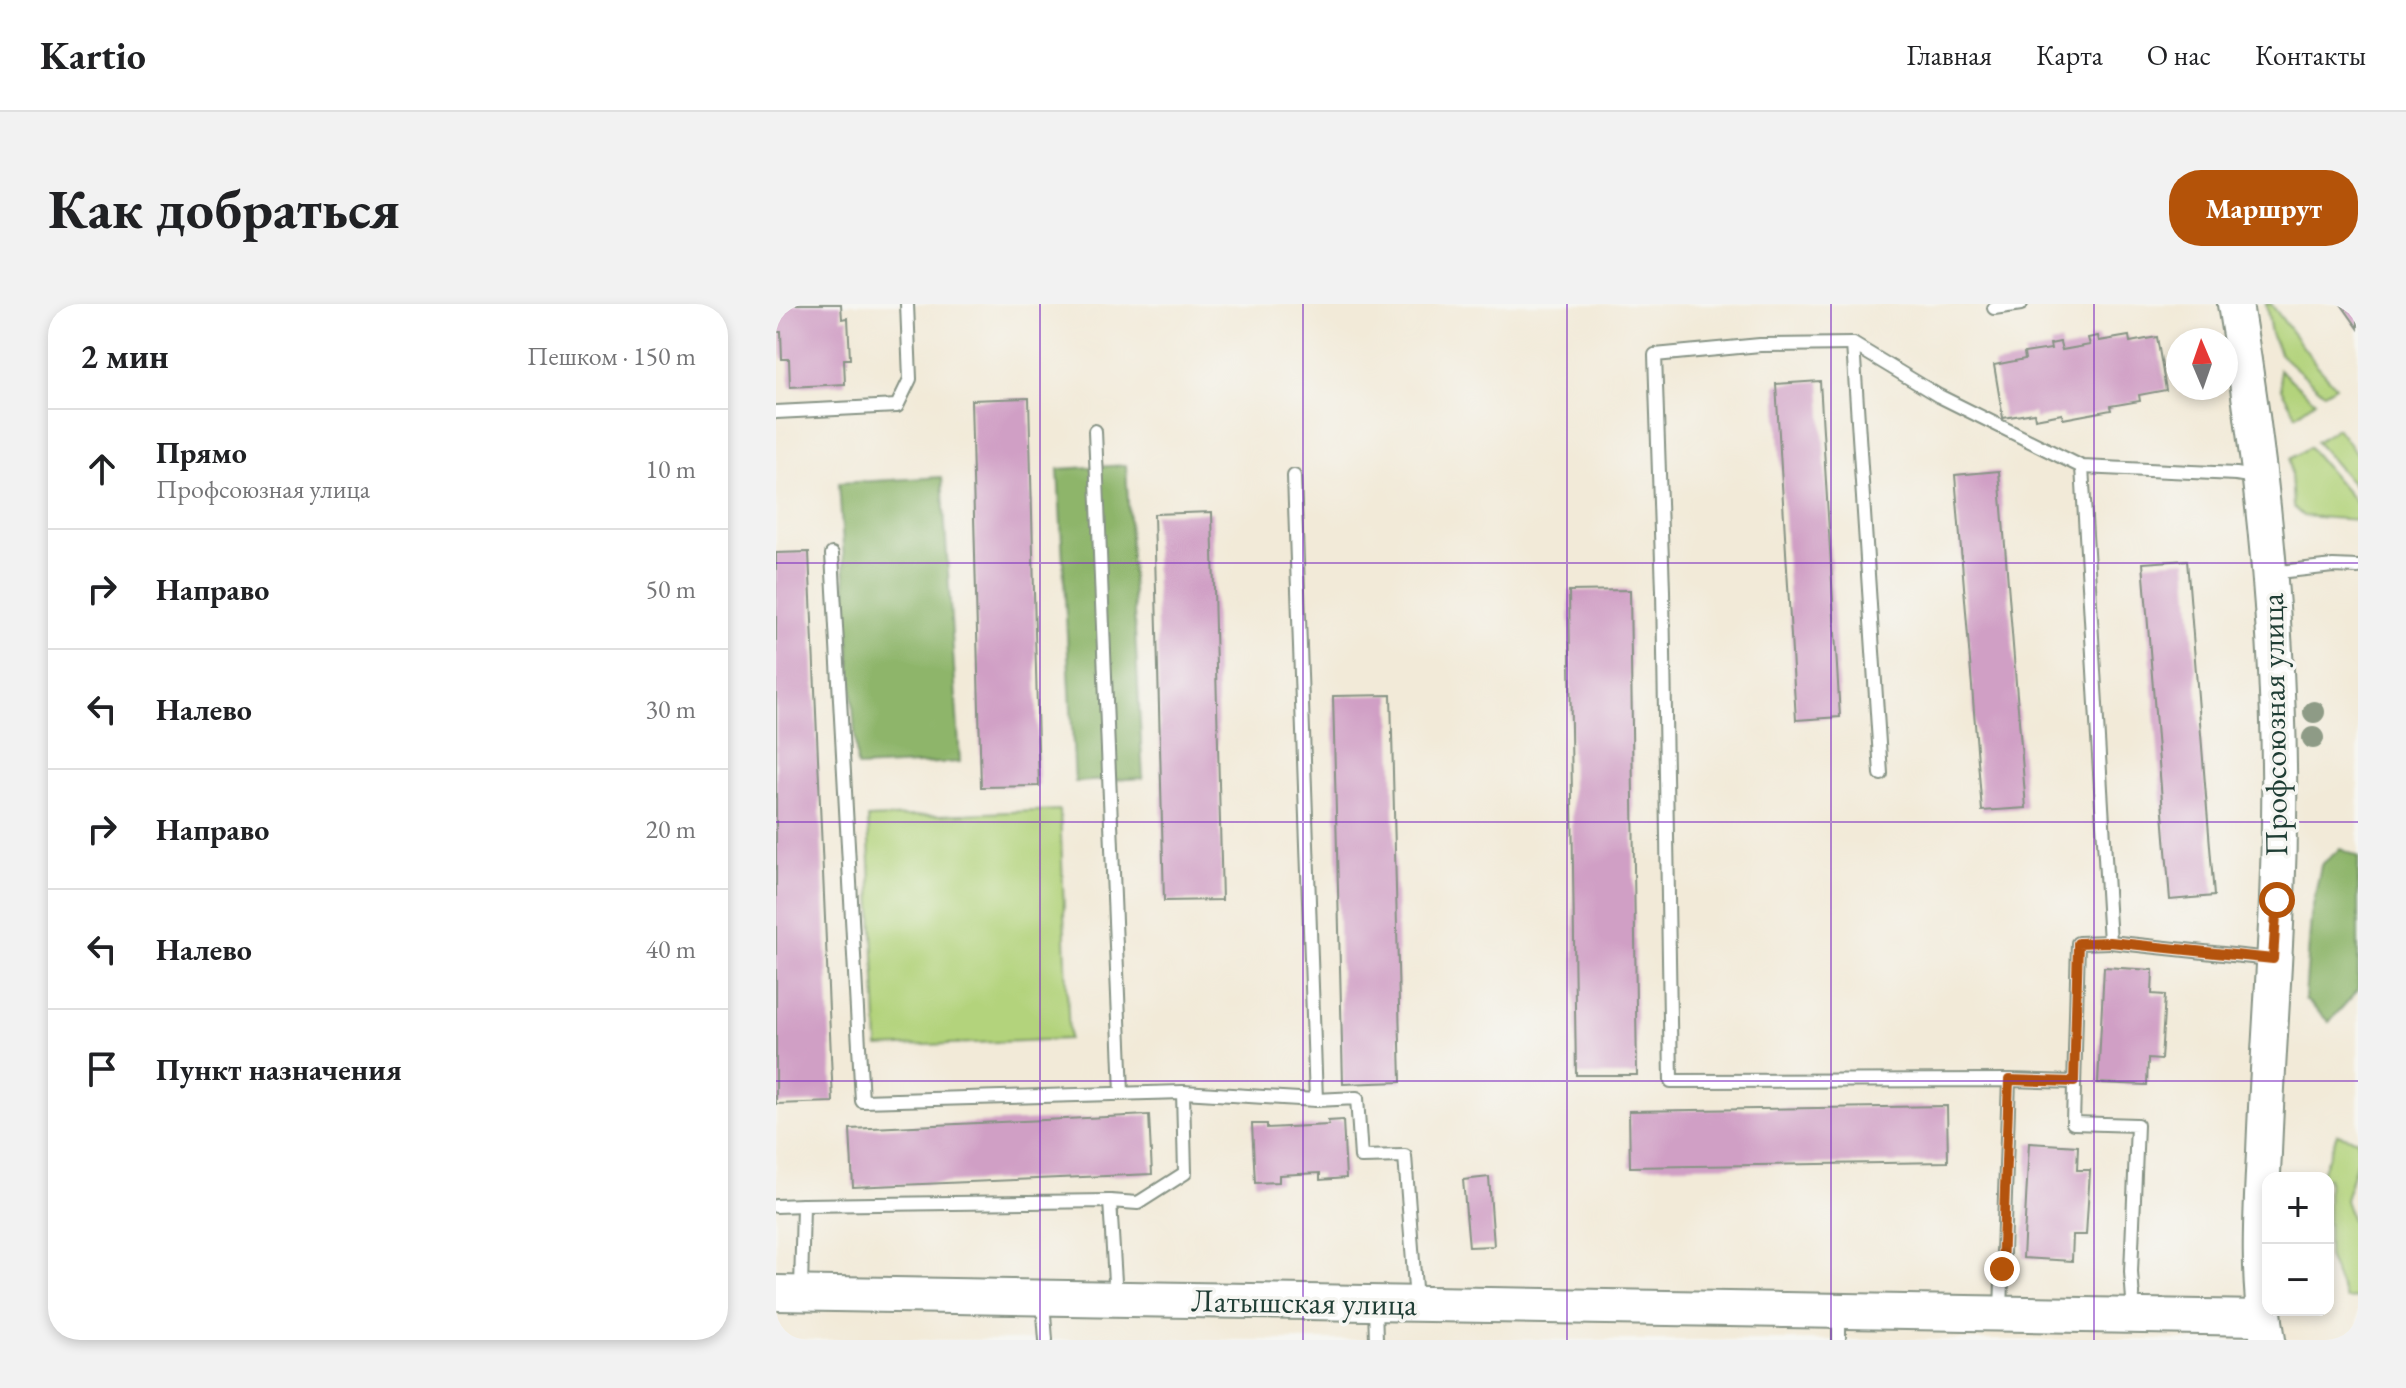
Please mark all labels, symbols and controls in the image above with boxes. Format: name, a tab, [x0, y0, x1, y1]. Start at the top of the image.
text: Kartio	[40, 31, 146, 80]
text: Главная	[1907, 37, 1992, 73]
text: Карта	[2036, 37, 2103, 73]
text: О нас	[2147, 37, 2211, 73]
text: Контакты	[2255, 37, 2366, 73]
button: Маршрут	[2169, 170, 2358, 246]
text: Как добраться	[48, 172, 400, 245]
north arrow	[2166, 328, 2238, 400]
text: 2 мин	[80, 334, 169, 378]
text: Пешком · 150 m	[527, 339, 696, 373]
text: Прямо	[156, 433, 247, 472]
icon: ahead	[80, 447, 124, 491]
text: 10 m	[646, 452, 696, 486]
text: Профсоюзная улица	[156, 472, 370, 506]
icon: right	[80, 567, 124, 611]
text: Направо	[156, 570, 269, 609]
text: 50 m	[646, 572, 696, 606]
street label: Профсоюзная улица	[2251, 593, 2297, 857]
icon: left	[80, 687, 124, 731]
text: Налево	[156, 690, 252, 729]
text: 30 m	[646, 692, 696, 726]
icon: right	[80, 807, 124, 851]
text: Направо	[156, 810, 269, 849]
text: 20 m	[646, 812, 696, 846]
route start	[2259, 882, 2295, 918]
icon: left	[80, 927, 124, 971]
text: Налево	[156, 930, 252, 969]
text: 40 m	[646, 932, 696, 966]
icon: arrive	[80, 1047, 124, 1091]
text: Пункт назначения	[156, 1050, 402, 1089]
map controls	[2262, 1172, 2334, 1316]
button: +	[2262, 1172, 2334, 1244]
button: −	[2262, 1244, 2334, 1316]
route end	[1984, 1251, 2020, 1287]
street label: Латышская улица	[1191, 1279, 1418, 1325]

